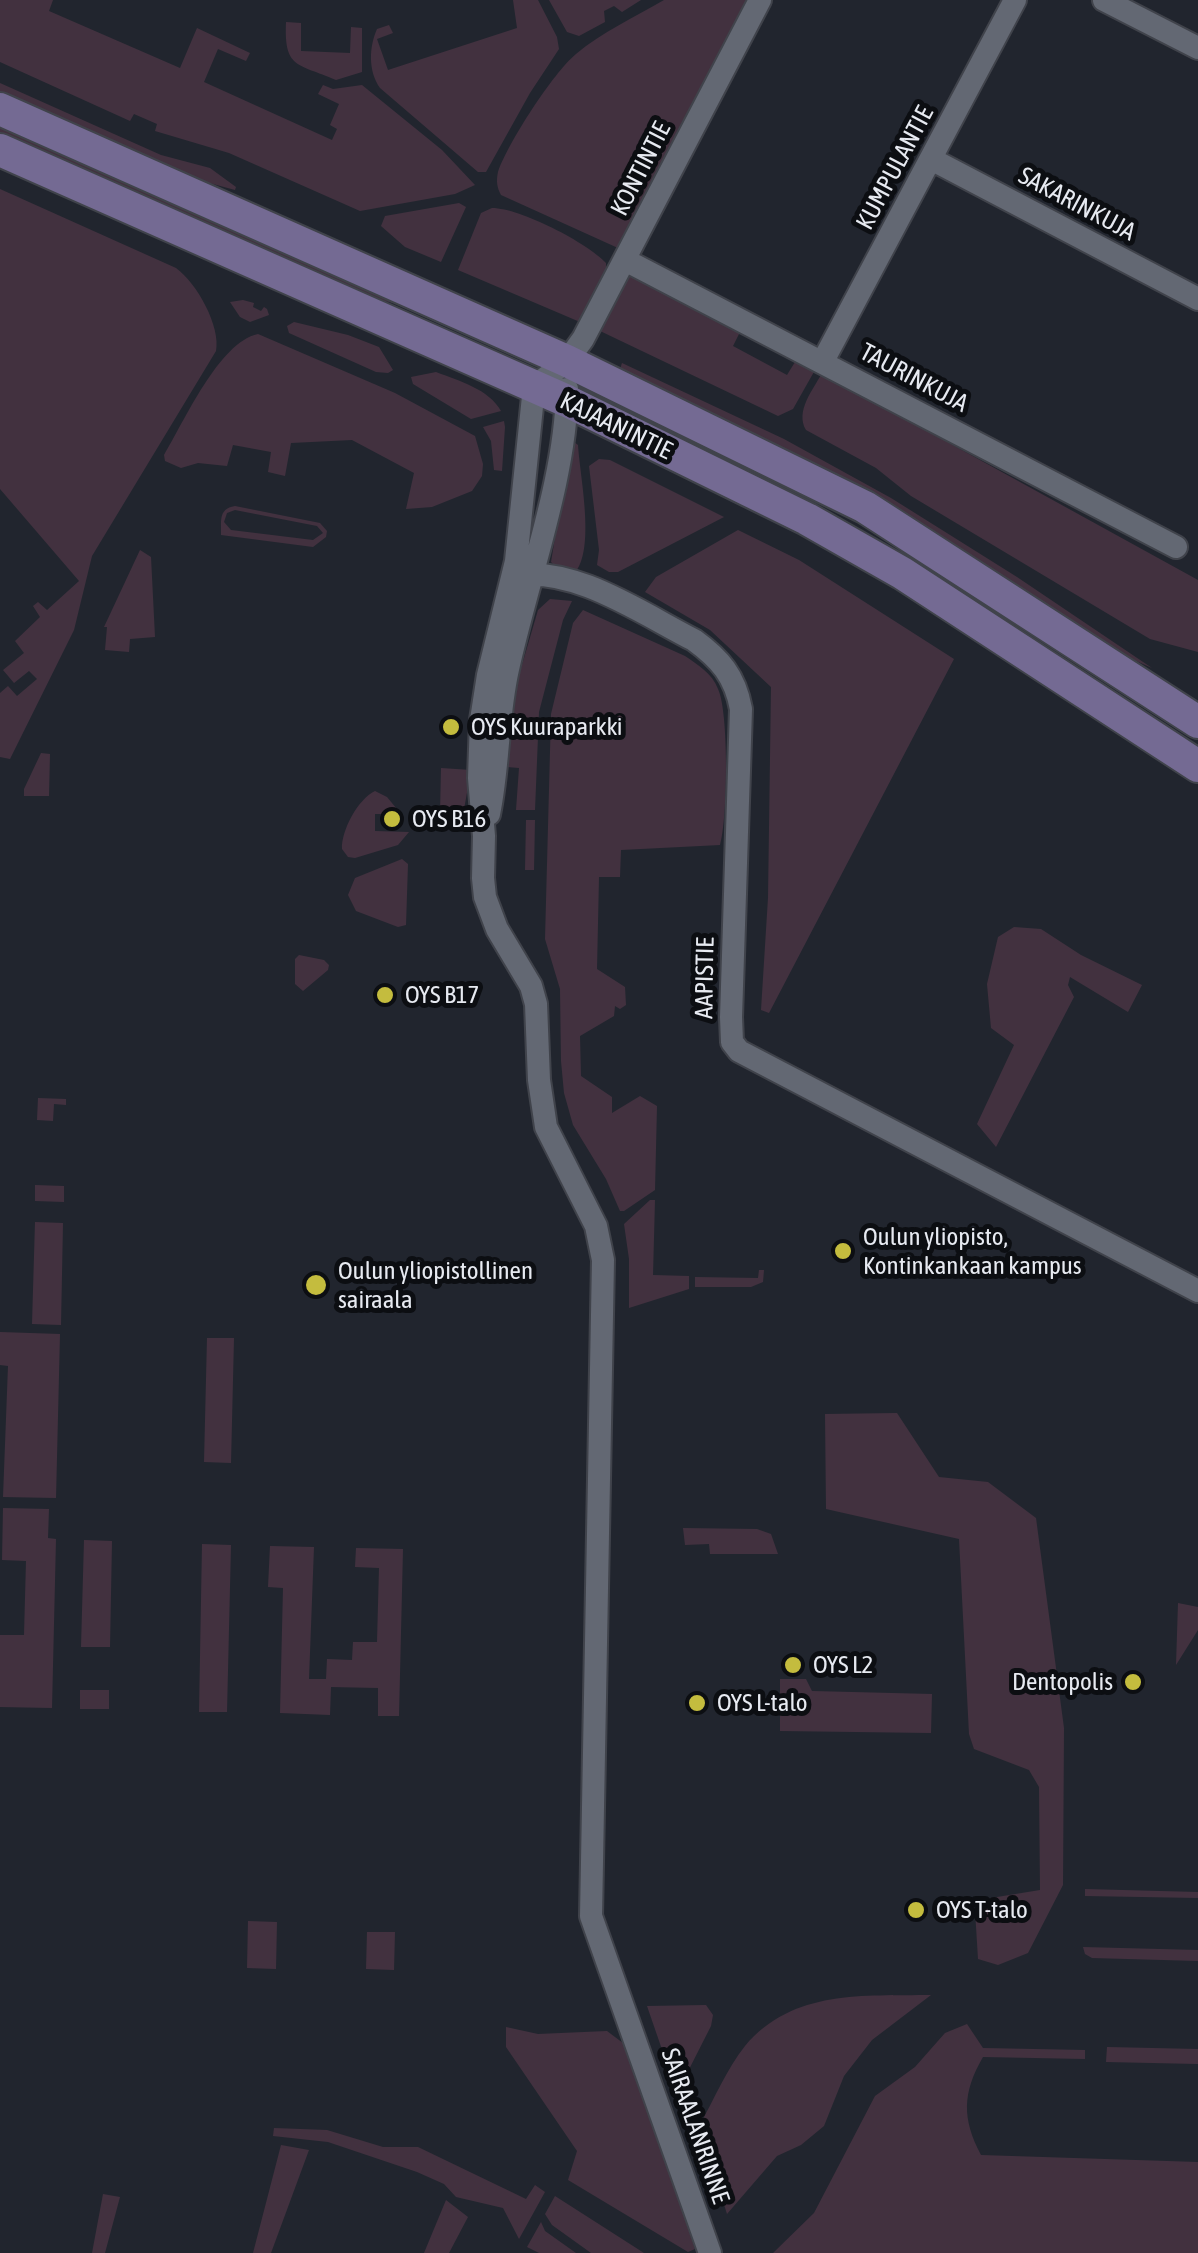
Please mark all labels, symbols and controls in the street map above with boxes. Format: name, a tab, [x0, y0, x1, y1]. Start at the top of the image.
street label: KUMPULANTIE	[850, 101, 940, 235]
street label: KONTINTIE	[605, 117, 677, 221]
street label: SAKARINKUJA	[1013, 161, 1141, 247]
street label: TAURINKUJA	[855, 337, 973, 419]
street label: KAJAANINTIE	[555, 386, 677, 466]
place label: OYS Kuuraparkki	[471, 712, 622, 742]
marker: OYS Kuuraparkki	[440, 716, 462, 738]
place label: OYS B16	[412, 804, 486, 834]
marker: OYS B16	[381, 808, 403, 830]
street label: AAPISTIE	[689, 937, 721, 1019]
place label: OYS B17	[405, 980, 479, 1010]
marker: OYS B17	[374, 984, 396, 1006]
place label: Oulun yliopisto, Kontinkankaan kampus	[863, 1222, 1082, 1281]
marker: Oulun yliopisto, Kontinkankaan kampus	[832, 1240, 854, 1262]
place label: Oulun yliopistollinen sairaala	[338, 1256, 533, 1315]
marker: Oulun yliopistollinen sairaala	[303, 1272, 329, 1298]
place label: OYS L2	[813, 1650, 873, 1680]
marker: OYS L2	[782, 1654, 804, 1676]
place label: Dentopolis	[1012, 1667, 1113, 1697]
marker: Dentopolis	[1122, 1671, 1144, 1693]
place label: OYS L-talo	[717, 1688, 808, 1718]
marker: OYS L-talo	[686, 1692, 708, 1714]
place label: OYS T-talo	[936, 1895, 1028, 1925]
marker: OYS T-talo	[905, 1899, 927, 1921]
street label: SAIRAALANRINNE	[654, 2045, 736, 2207]

